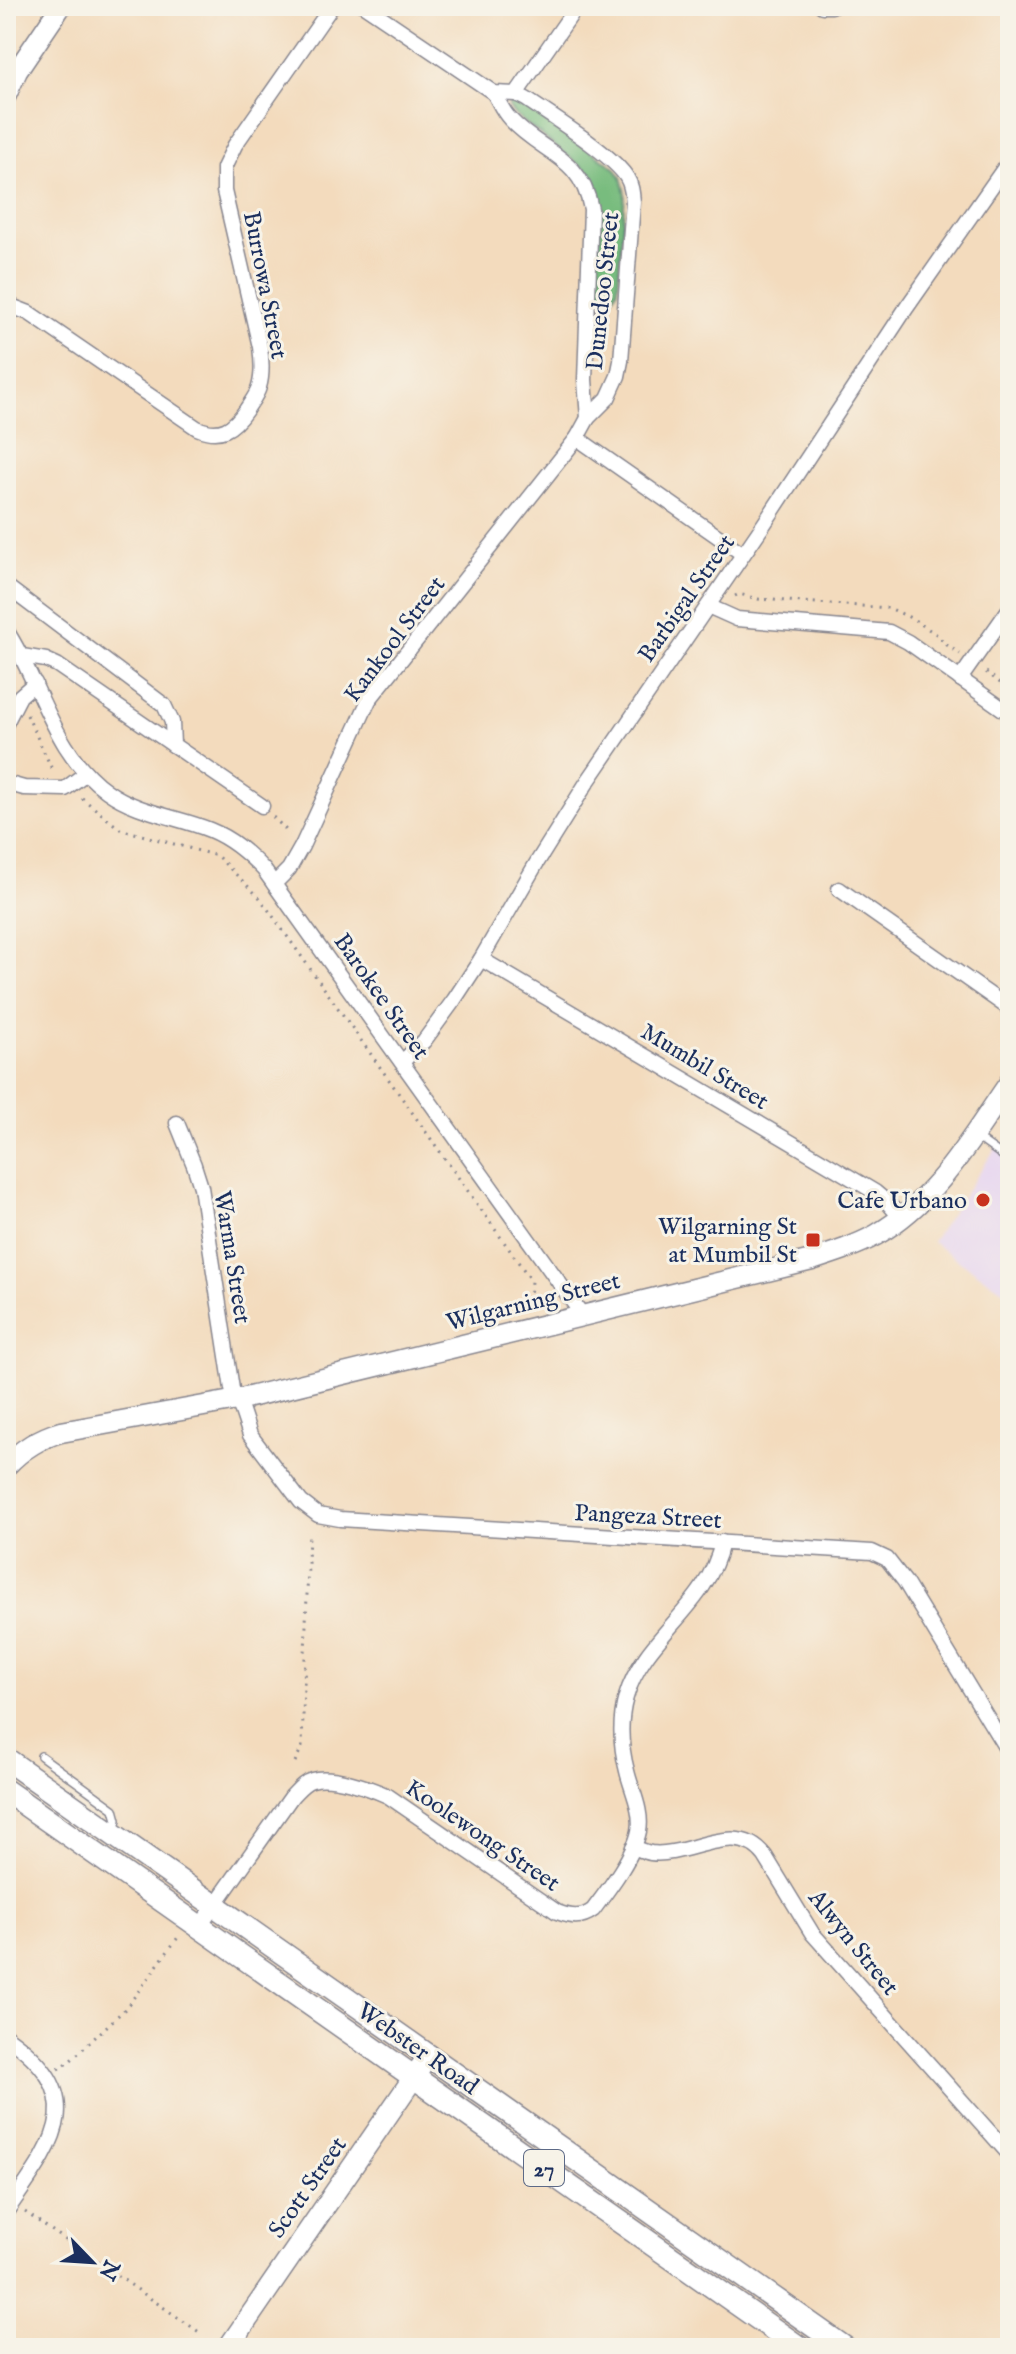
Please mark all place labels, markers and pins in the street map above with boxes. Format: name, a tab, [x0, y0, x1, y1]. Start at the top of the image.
place label: Cafe Urbano	[837, 1186, 967, 1217]
marker: Cafe Urbano	[974, 1191, 992, 1209]
place label: Wilgarning St at Mumbil St	[658, 1212, 797, 1271]
marker: Wilgarning St at Mumbil St	[804, 1231, 822, 1249]

